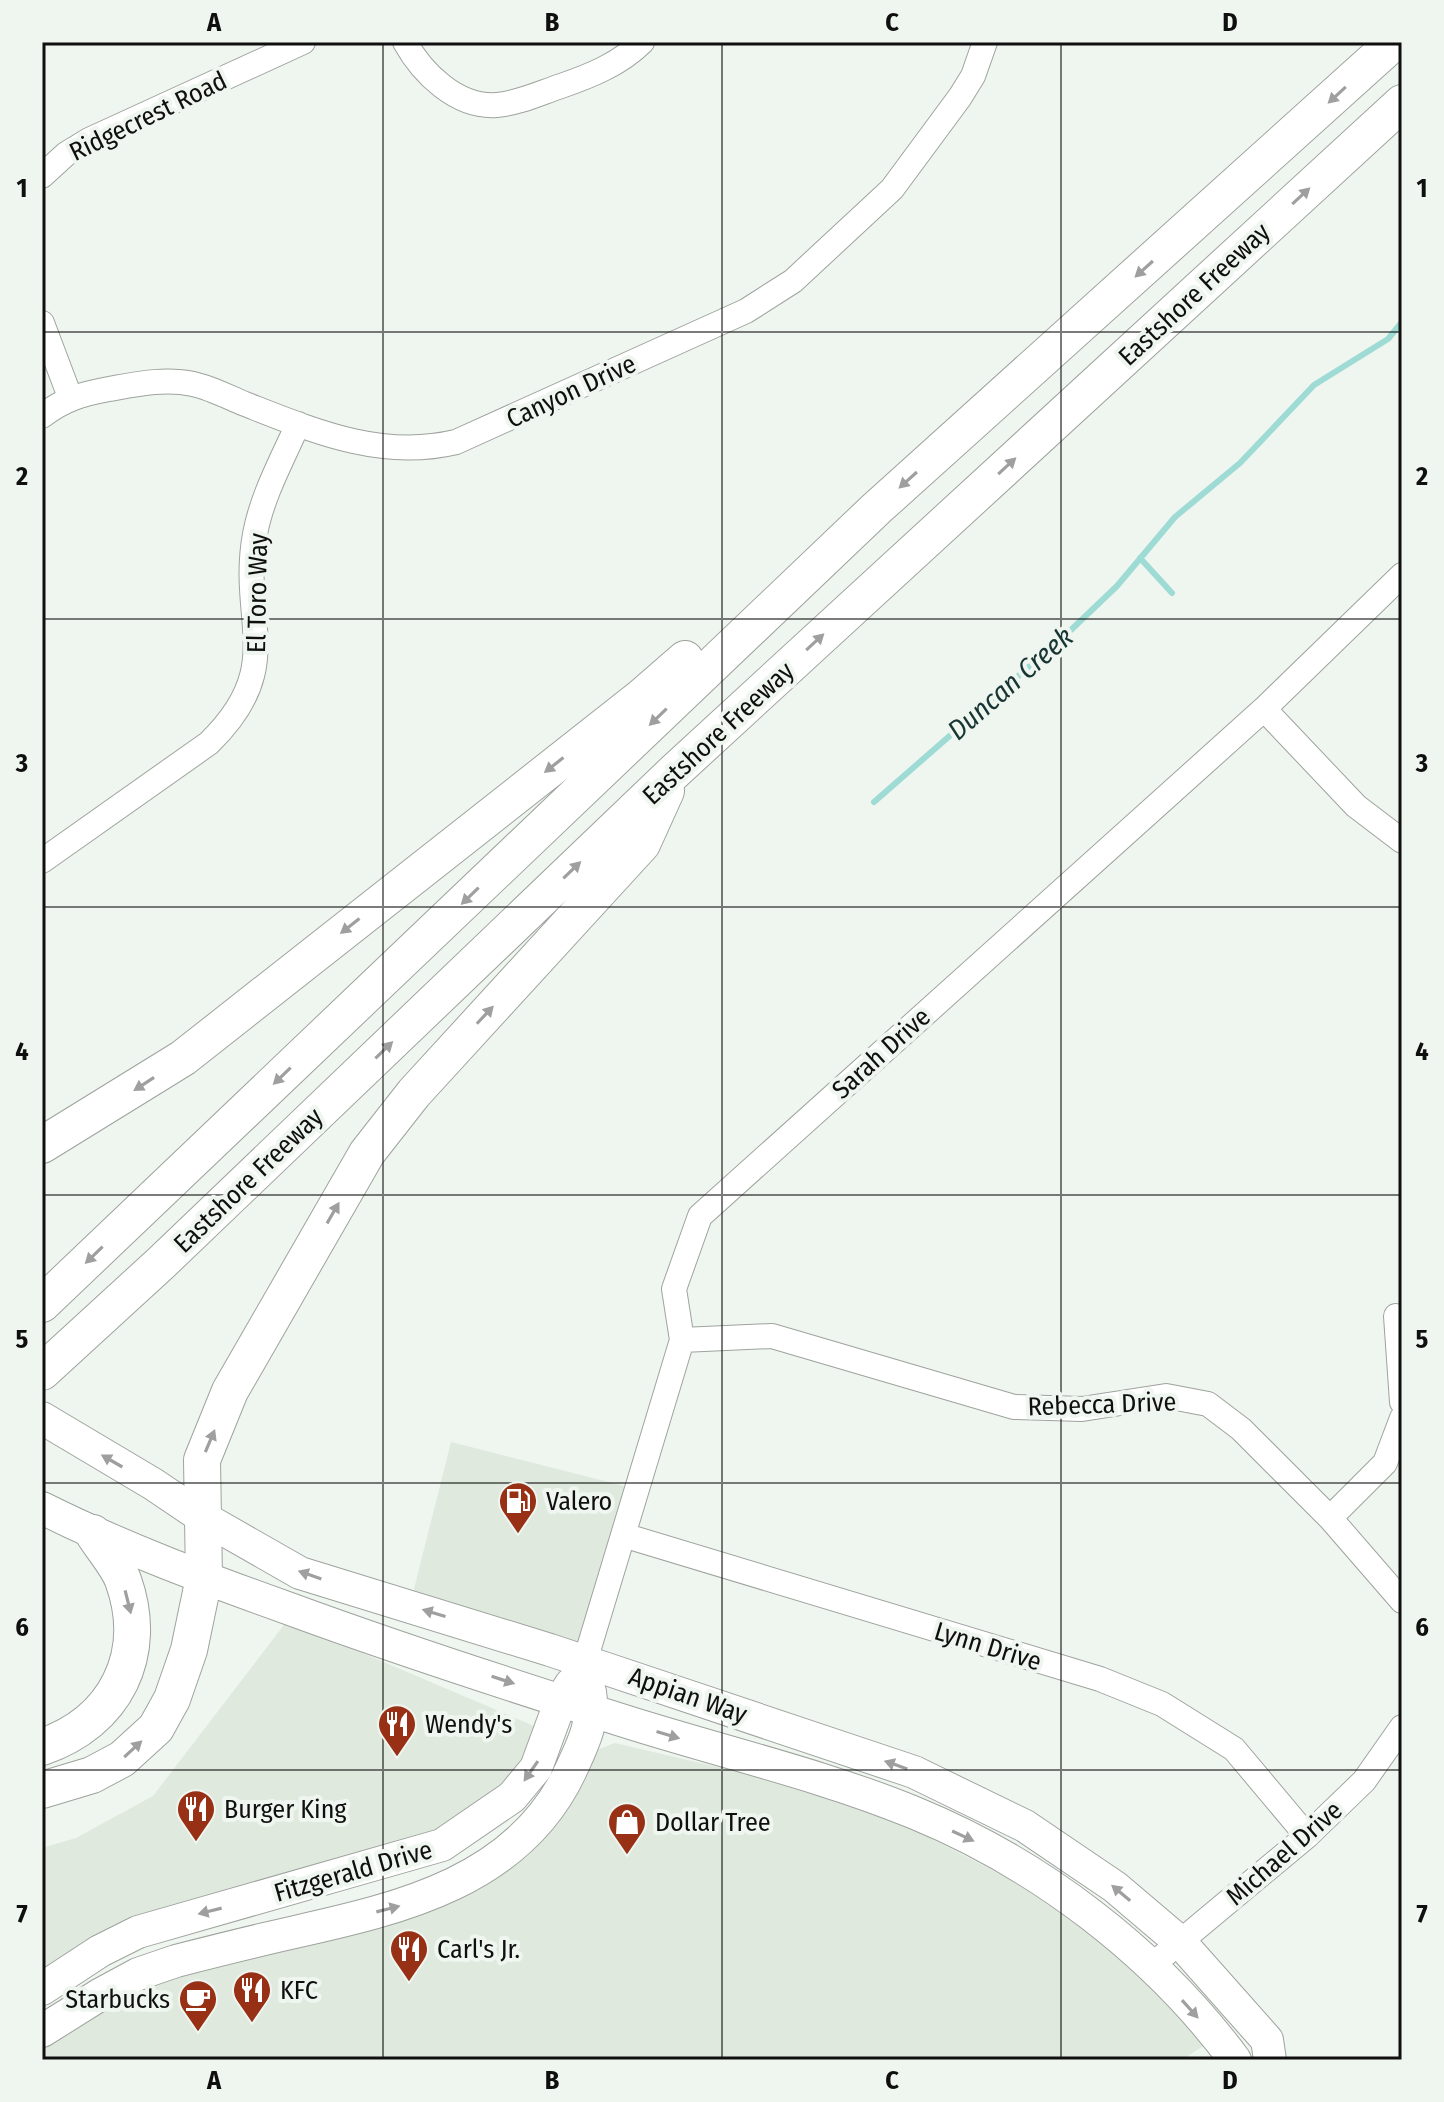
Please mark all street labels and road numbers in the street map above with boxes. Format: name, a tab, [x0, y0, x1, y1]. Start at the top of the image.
street label: Ridgecrest Road	[64, 65, 232, 168]
street label: Eastshore Freeway	[1112, 216, 1277, 372]
street label: Canyon Drive	[502, 348, 641, 435]
street label: El Toro Way	[241, 532, 274, 653]
street label: Eastshore Freeway	[636, 655, 801, 811]
street label: Sarah Drive	[826, 1001, 937, 1106]
street label: Eastshore Freeway	[167, 1101, 330, 1259]
street label: Rebecca Drive	[1027, 1386, 1177, 1423]
street label: Lynn Drive	[931, 1616, 1045, 1677]
street label: Appian Way	[625, 1661, 751, 1730]
street label: Michael Drive	[1220, 1795, 1349, 1912]
street label: Fitzgerald Drive	[271, 1834, 436, 1909]

